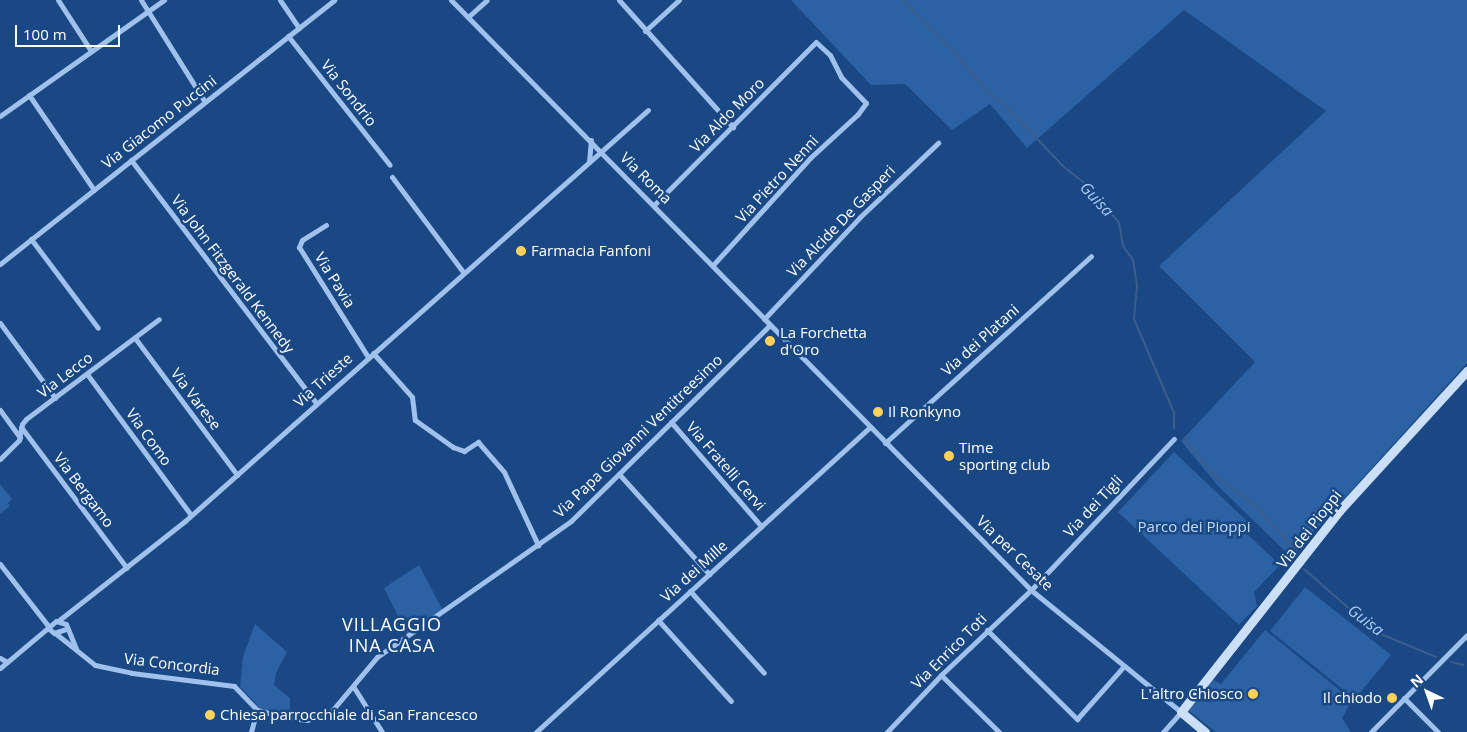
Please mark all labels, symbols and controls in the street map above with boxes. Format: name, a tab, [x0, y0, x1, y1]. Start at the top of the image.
scale bar	[18, 15, 122, 47]
text: 100 m	[23, 24, 67, 44]
street label: Via Sondrio	[317, 56, 381, 130]
street label: Via Giacomo Puccini	[98, 72, 220, 172]
street label: Via Aldo Moro	[686, 74, 768, 156]
street label: Via Pietro Nenni	[732, 132, 822, 226]
street label: Via Roma	[616, 148, 676, 208]
street label: Via Alcide De Gasperi	[783, 162, 899, 280]
water label: Guisa	[1076, 178, 1118, 220]
street label: Via John Fitzgerald Kennedy	[168, 191, 298, 357]
place label: Farmacia Fanfoni	[531, 242, 651, 260]
marker: Farmacia Fanfoni	[515, 245, 527, 257]
street label: Via Pavia	[311, 249, 359, 311]
street label: Via dei Platani	[938, 301, 1022, 379]
place label: La Forchetta d'Oro	[780, 323, 867, 358]
marker: La Forchetta d'Oro	[764, 335, 776, 347]
street label: Via Lecco	[34, 348, 96, 402]
street label: Via Trieste	[290, 349, 356, 411]
street label: Via Papa Giovanni Ventitreesimo	[550, 351, 726, 521]
street label: Via Varese	[167, 365, 225, 433]
place label: Il Ronkyno	[888, 403, 961, 421]
street label: Via Como	[122, 405, 176, 469]
marker: Il Ronkyno	[872, 406, 884, 418]
street label: Via Fratelli Cervi	[683, 418, 769, 514]
place label: Time sporting club	[959, 438, 1050, 473]
street label: Via Bergamo	[50, 449, 118, 531]
marker: Time sporting club	[943, 450, 955, 462]
street label: Via dei Tigli	[1060, 471, 1126, 541]
street label: Via dei Pioppi	[1273, 486, 1345, 572]
street label: Via per Cesate	[973, 512, 1057, 594]
park label: Parco dei Pioppi	[1138, 518, 1250, 536]
street label: Via dei Mille	[657, 536, 731, 606]
water label: Guisa	[1344, 600, 1388, 640]
street label: Via Enrico Toti	[908, 610, 990, 692]
district label: VILLAGGIO INA CASA	[341, 614, 443, 656]
street label: Via Concordia	[123, 649, 221, 679]
north arrow	[1402, 667, 1452, 717]
text: N	[1406, 670, 1427, 691]
place label: L'altro Chiosco	[1141, 685, 1243, 703]
marker: L'altro Chiosco	[1247, 688, 1259, 700]
place label: Il chiodo	[1323, 689, 1382, 707]
marker: Il chiodo	[1386, 692, 1398, 704]
place label: Chiesa parrocchiale di San Francesco	[220, 706, 478, 724]
marker: Chiesa parrocchiale di San Francesco	[204, 709, 216, 721]

